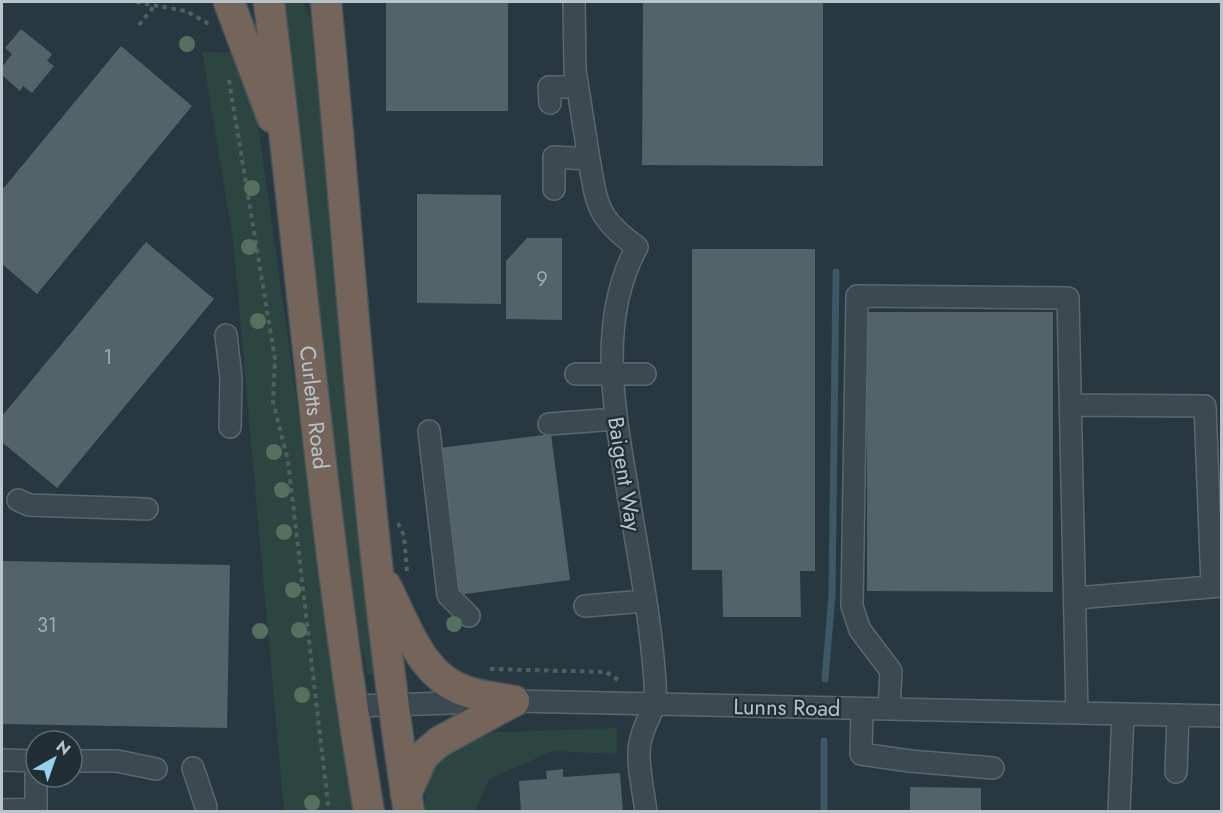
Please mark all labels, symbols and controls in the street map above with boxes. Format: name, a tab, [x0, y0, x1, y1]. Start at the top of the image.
house number: 9	[536, 265, 548, 294]
house number: 1	[104, 343, 113, 372]
street label: Curletts Road	[292, 344, 338, 471]
street label: Baigent Way	[600, 414, 650, 534]
house number: 31	[37, 611, 57, 640]
street label: Lunns Road	[733, 690, 841, 724]
north arrow	[24, 729, 84, 789]
text: N	[51, 735, 76, 761]

